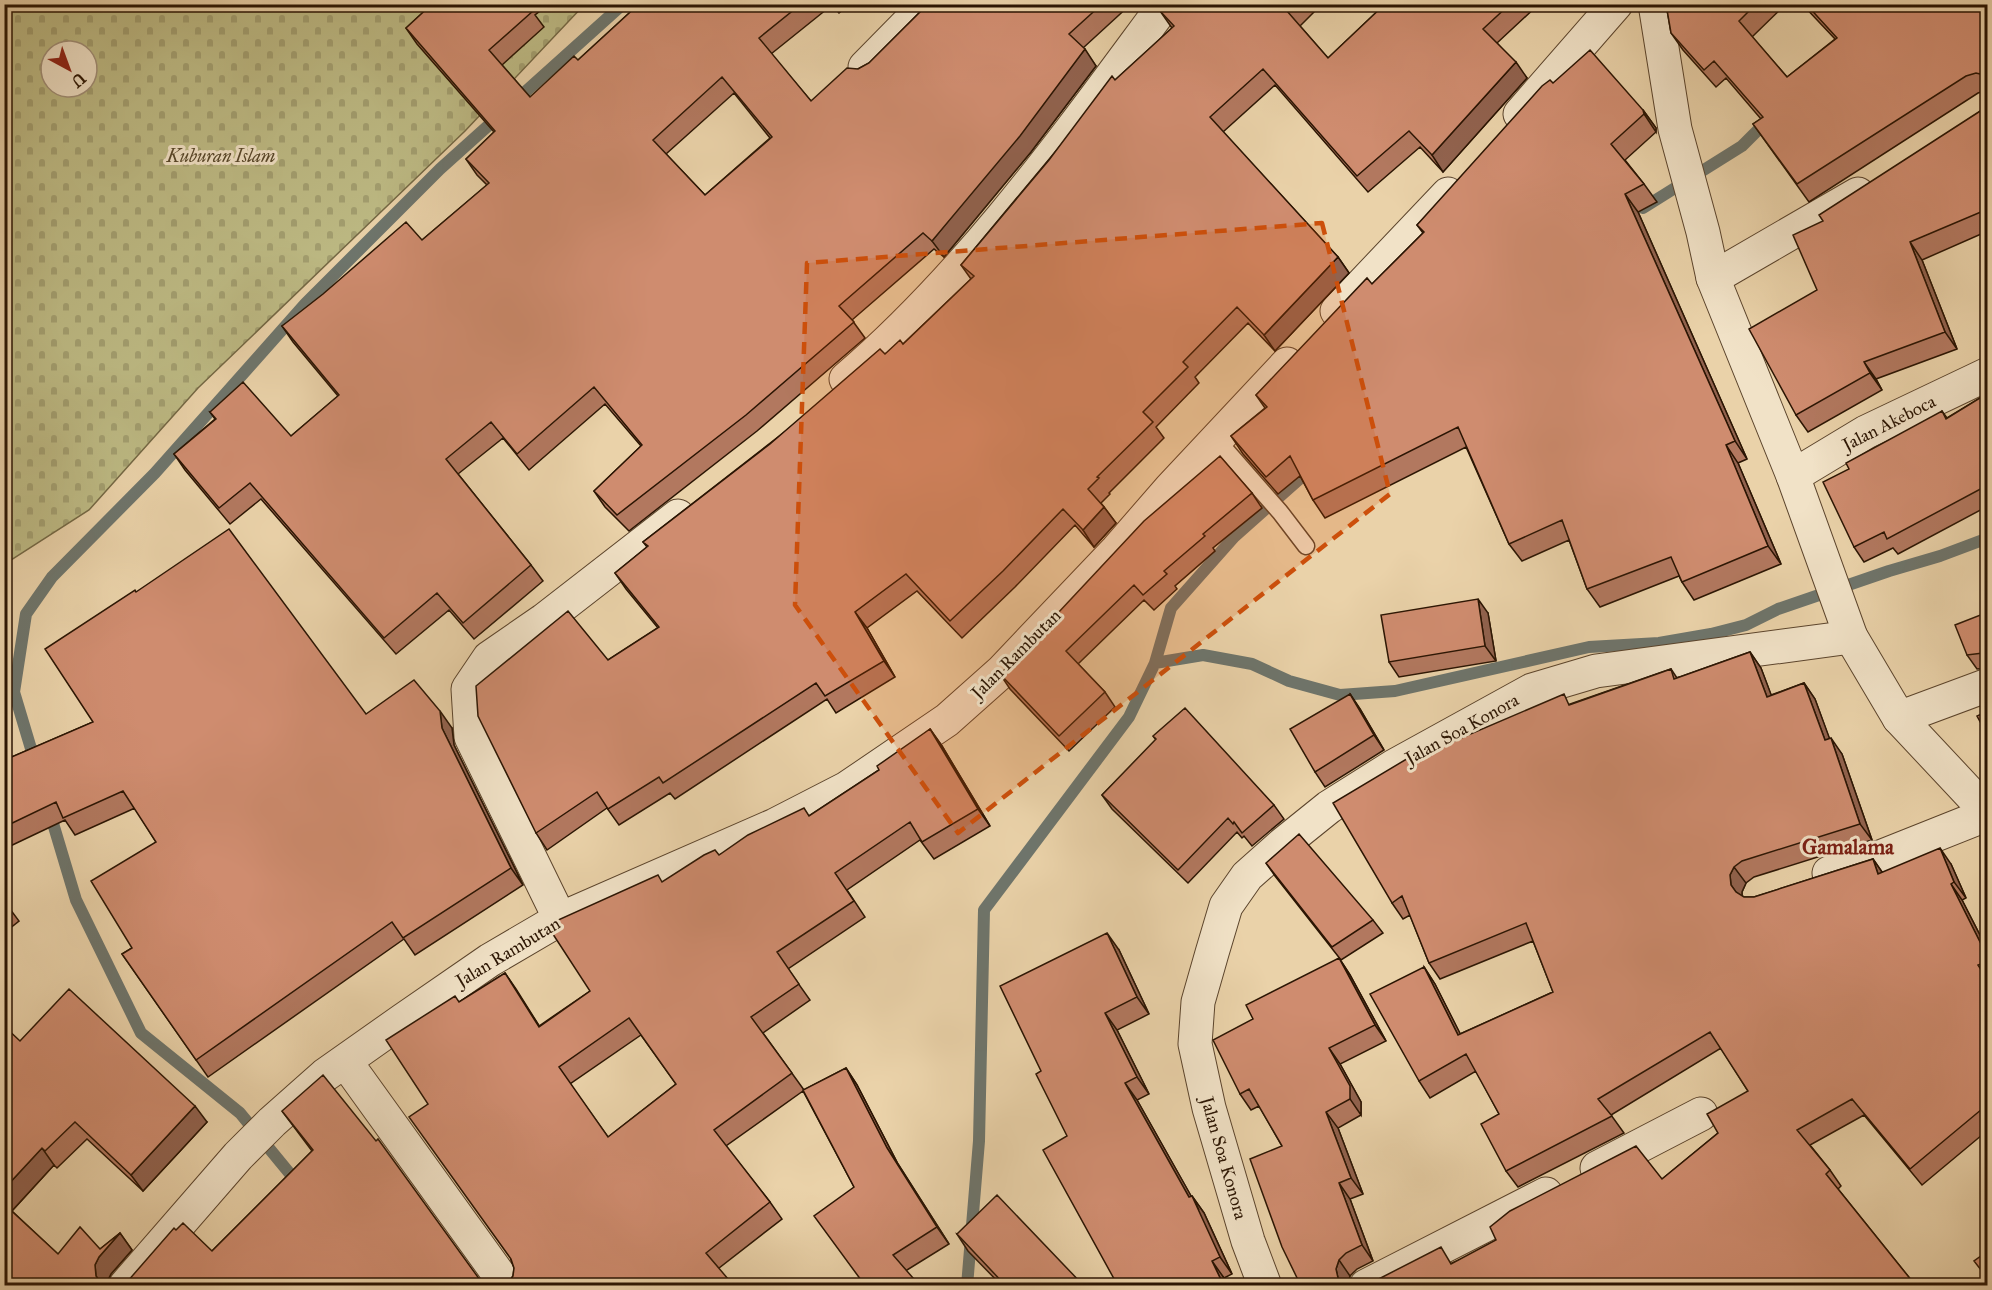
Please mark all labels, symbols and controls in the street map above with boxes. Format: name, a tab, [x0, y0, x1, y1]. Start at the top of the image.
north arrow	[39, 39, 99, 99]
text: U	[67, 69, 90, 91]
park label: Kuburan Islam	[166, 145, 276, 167]
street label: Jalan Akeboca	[1837, 390, 1940, 458]
street label: Jalan Rambutan	[965, 604, 1066, 706]
street label: Jalan Soa Konora	[1400, 689, 1524, 771]
district label: Gamalama	[1802, 834, 1895, 860]
street label: Jalan Rambutan	[450, 912, 565, 994]
street label: Jalan Soa Konora	[1194, 1092, 1252, 1223]

